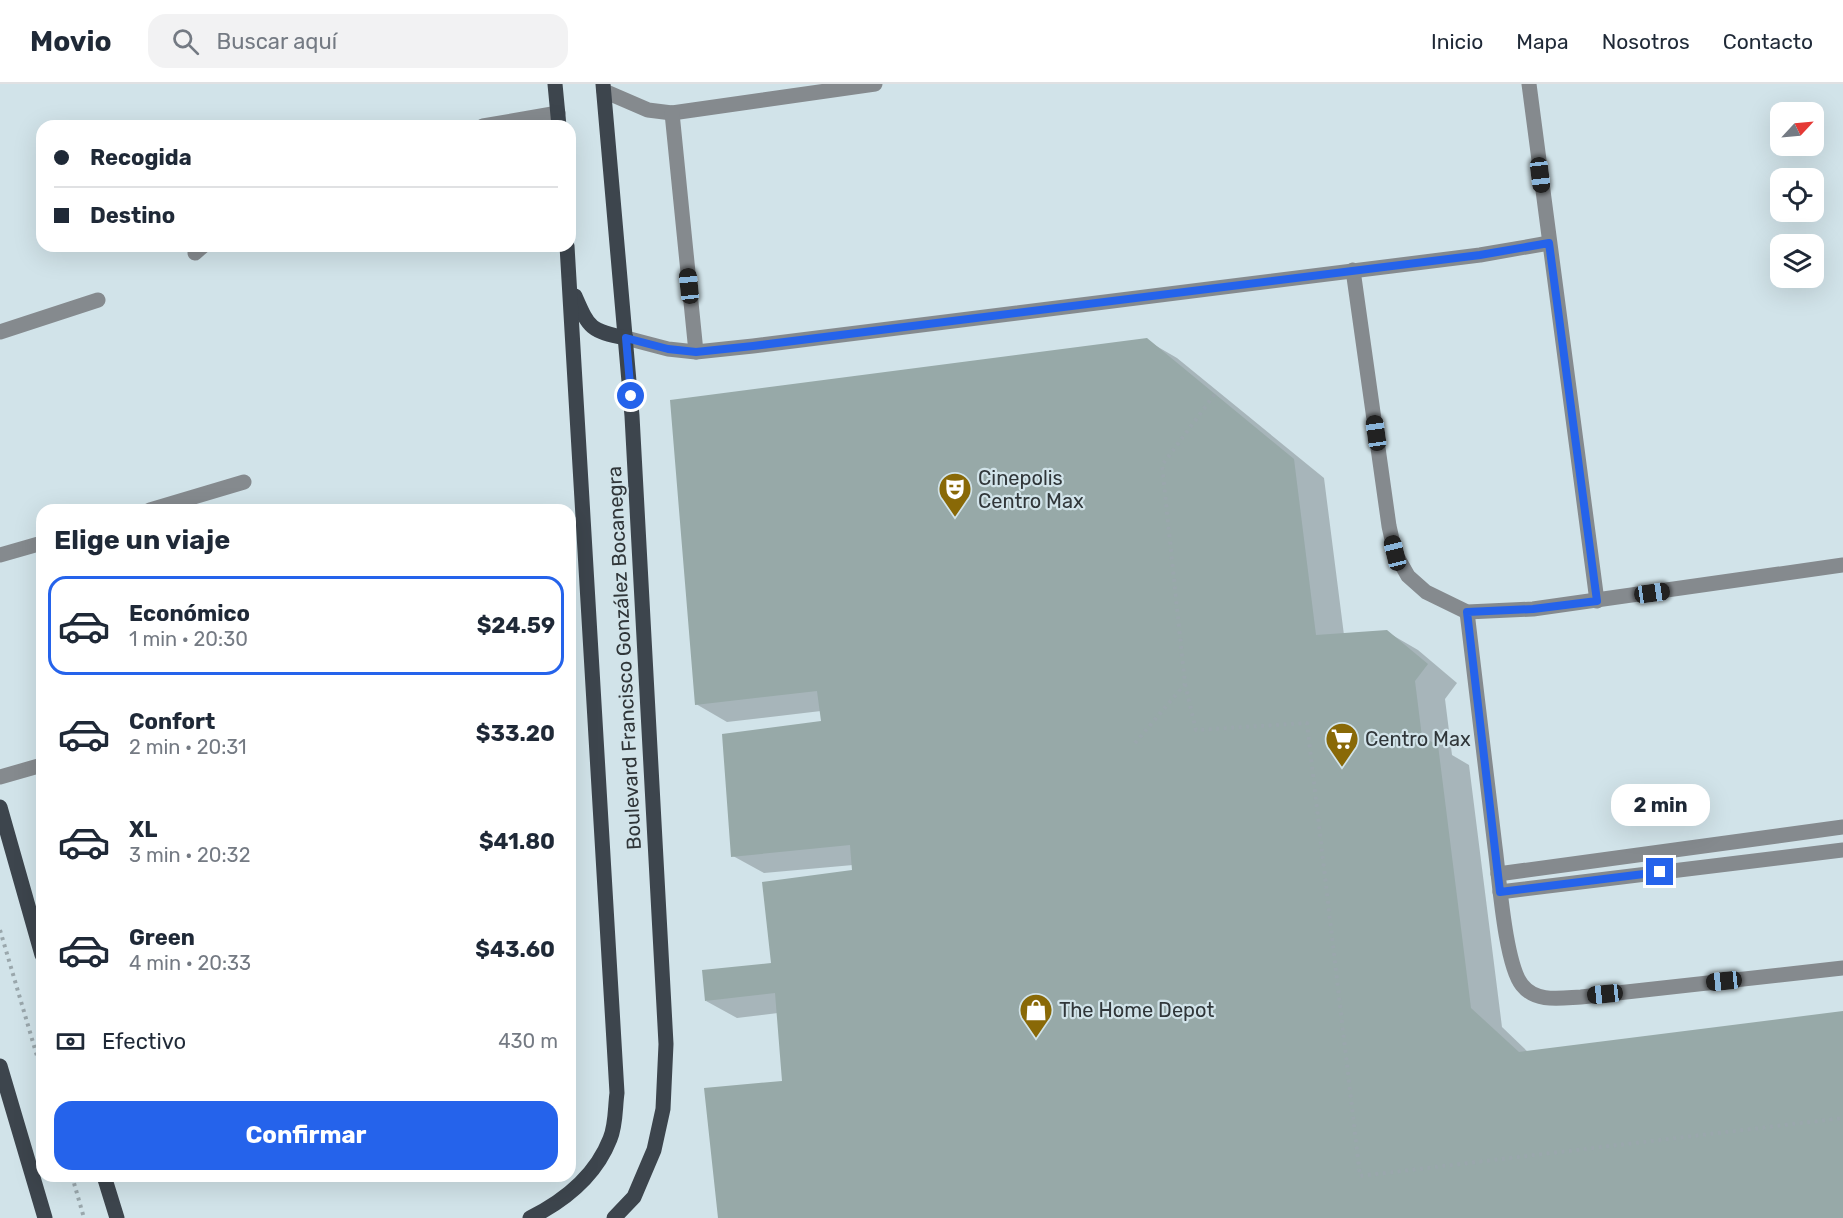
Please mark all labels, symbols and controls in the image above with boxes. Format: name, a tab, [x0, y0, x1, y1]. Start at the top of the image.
search box	[148, 14, 568, 68]
text: Movio	[30, 25, 112, 58]
icon: search	[169, 25, 202, 58]
text: Buscar aquí	[217, 28, 337, 55]
text: Inicio	[1431, 29, 1483, 54]
text: Mapa	[1516, 29, 1569, 54]
text: Nosotros	[1602, 29, 1690, 54]
text: Contacto	[1723, 29, 1813, 54]
north arrow	[1770, 102, 1824, 156]
map controls	[1770, 102, 1824, 288]
text: Recogida	[90, 144, 192, 171]
car	[1529, 156, 1551, 194]
button: locate	[1770, 168, 1824, 222]
text: Destino	[90, 202, 175, 229]
button: layers	[1770, 234, 1824, 288]
car	[678, 267, 700, 305]
route start	[617, 382, 644, 409]
car	[1365, 414, 1387, 452]
street label: Boulevard Francisco González Bocanegra	[602, 466, 646, 850]
place label: Cinepolis Centro Max	[978, 466, 1084, 513]
theatre icon: Cinepolis Centro Max	[937, 471, 973, 518]
text: Elige un viaje	[54, 524, 230, 556]
car	[1382, 533, 1408, 573]
car	[1633, 582, 1671, 604]
icon: car	[57, 599, 111, 653]
text: Económico	[129, 600, 250, 627]
text: $24.59	[477, 612, 555, 639]
text: 1 min · 20:30	[129, 627, 248, 651]
icon: car	[57, 707, 111, 761]
text: Confort	[129, 708, 215, 735]
text: $33.20	[476, 720, 555, 747]
supermarket icon: Centro Max	[1324, 721, 1360, 768]
place label: Centro Max	[1365, 727, 1471, 751]
text: 2 min · 20:31	[129, 735, 247, 759]
callout: 2 min	[1610, 785, 1710, 827]
text: 2 min	[1633, 793, 1688, 817]
icon: car	[57, 815, 111, 869]
text: XL	[129, 816, 157, 843]
text: $41.80	[479, 828, 555, 855]
text: 3 min · 20:32	[129, 843, 250, 867]
route end	[1646, 858, 1673, 885]
icon: car	[57, 923, 111, 977]
text: Green	[129, 924, 195, 951]
text: $43.60	[475, 936, 555, 963]
text: 4 min · 20:33	[129, 951, 251, 975]
car	[1705, 970, 1743, 992]
car	[1586, 983, 1624, 1005]
shop icon: The Home Depot	[1018, 992, 1054, 1039]
place label: The Home Depot	[1059, 998, 1214, 1022]
icon: cash	[54, 1025, 87, 1058]
text: Efectivo	[102, 1028, 186, 1055]
text: 430 m	[498, 1029, 558, 1053]
button: Confirmar	[54, 1101, 558, 1170]

